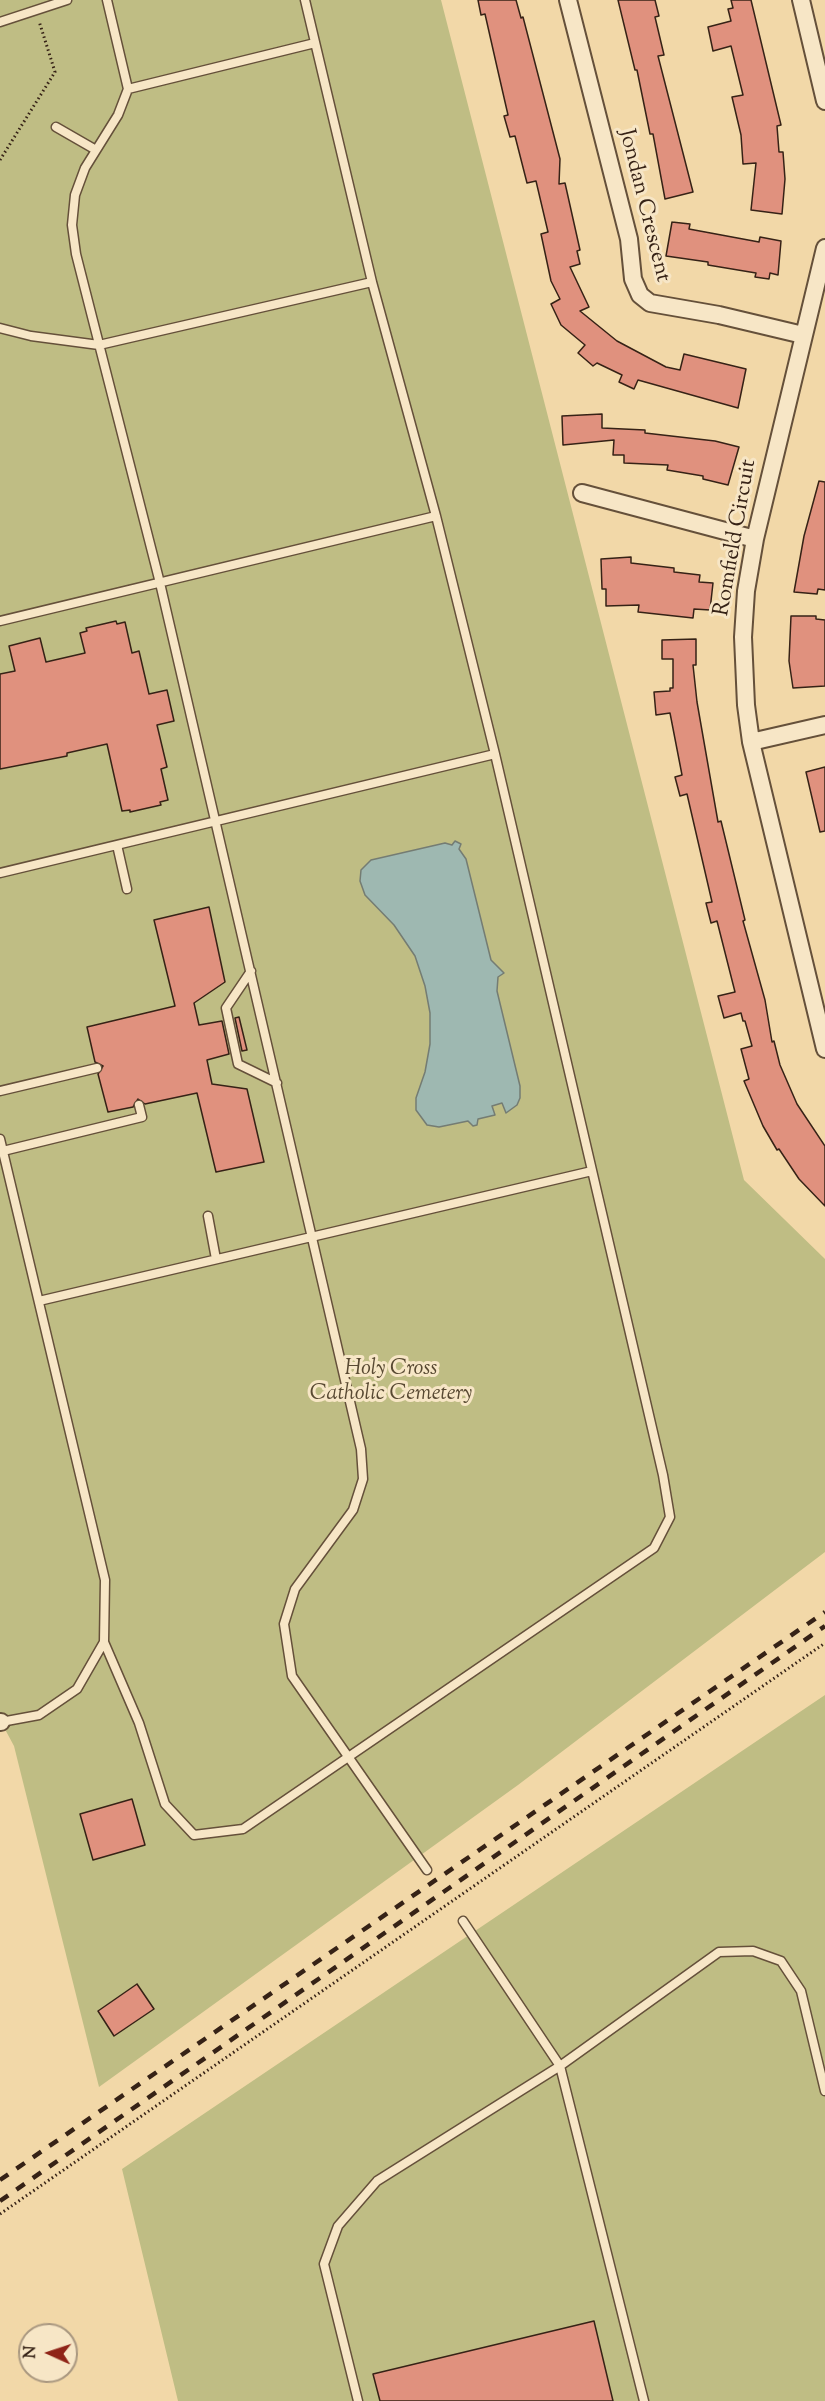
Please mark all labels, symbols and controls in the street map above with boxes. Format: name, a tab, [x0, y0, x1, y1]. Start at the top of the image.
street label: Jondan Crescent	[611, 127, 675, 285]
street label: Romfield Circuit	[710, 458, 764, 618]
park label: Holy Cross Catholic Cemetery	[310, 1357, 472, 1408]
north arrow	[18, 2323, 78, 2383]
text: N	[20, 2345, 43, 2359]

